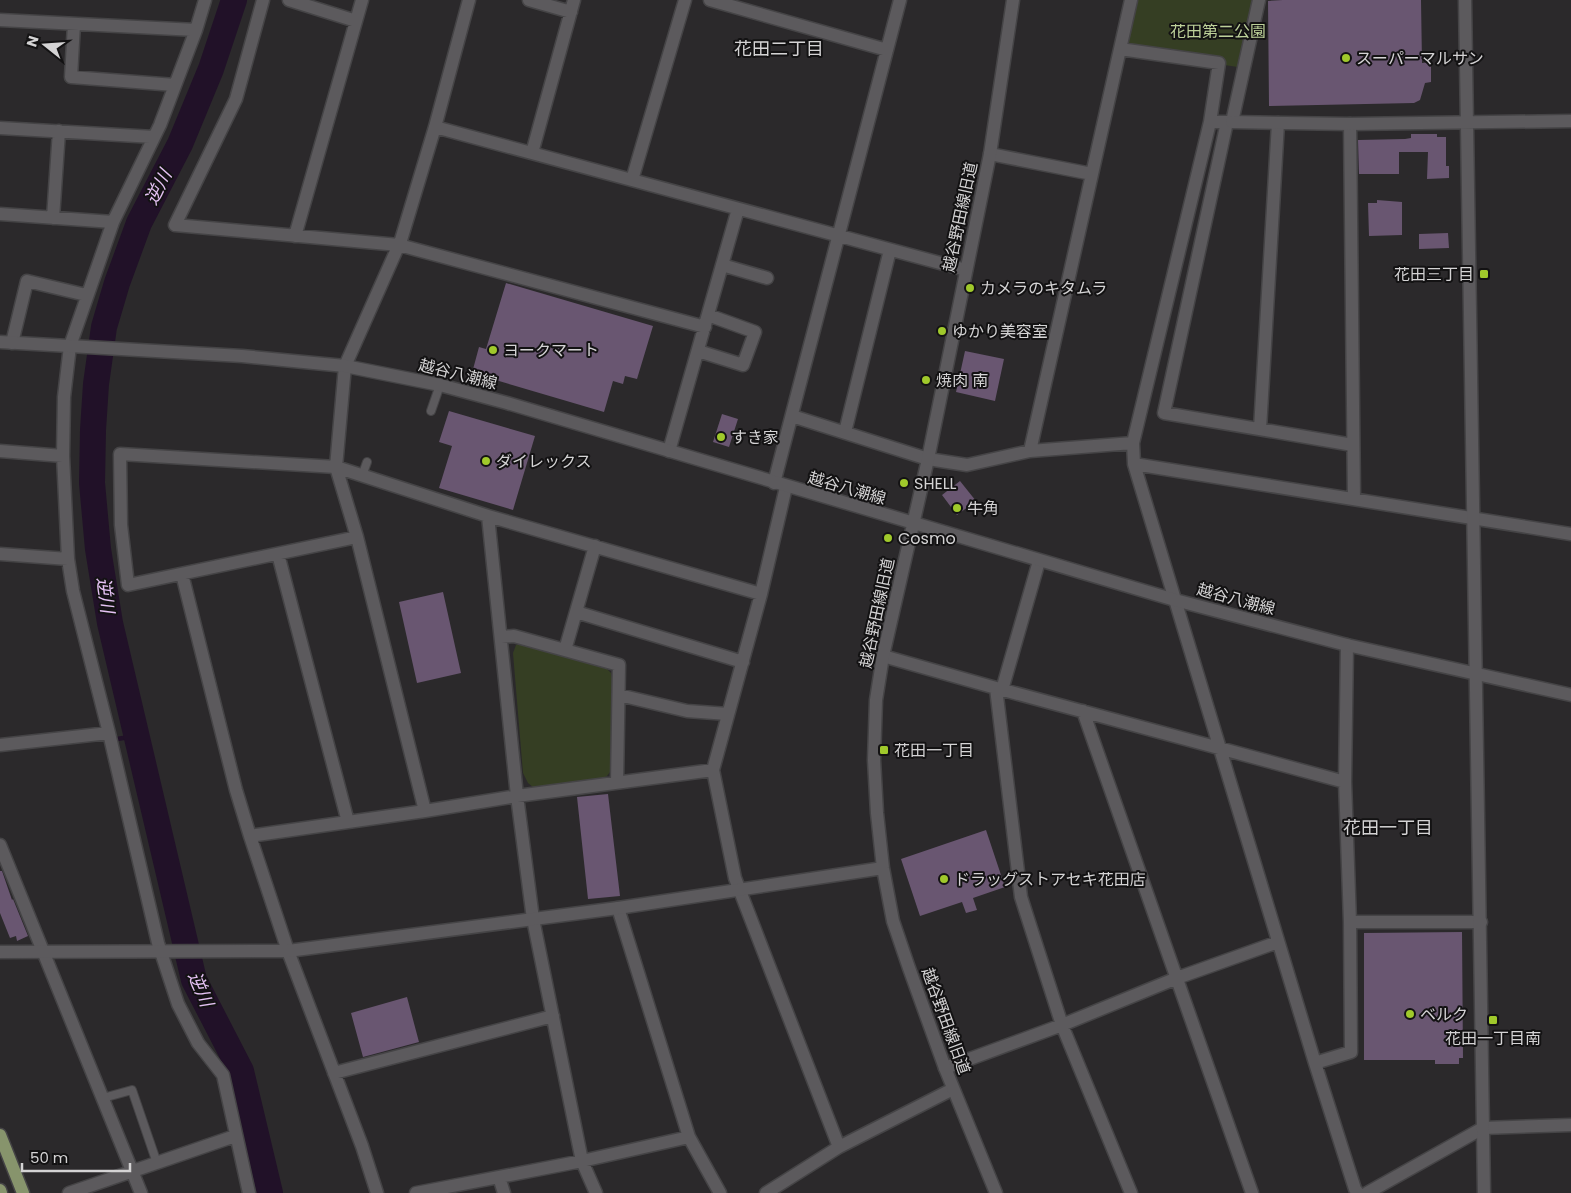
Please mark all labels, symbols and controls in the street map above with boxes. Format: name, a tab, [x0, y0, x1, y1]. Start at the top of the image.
north arrow	[20, 20, 70, 70]
park label: 花田第二公園	[1170, 20, 1266, 43]
text: N	[21, 33, 44, 49]
district label: 花田二丁目	[734, 36, 824, 61]
place label: スーパーマルサン	[1356, 47, 1484, 70]
marker: スーパーマルサン	[1340, 52, 1352, 64]
street label: 越谷野田線旧道	[937, 160, 983, 274]
water label: 逆川	[139, 164, 178, 209]
place label: 花田三丁目	[1394, 263, 1474, 286]
marker: 花田三丁目	[1478, 268, 1490, 280]
place label: カメラのキタムラ	[980, 277, 1107, 300]
marker: カメラのキタムラ	[964, 282, 976, 294]
place label: ゆかり美容室	[952, 320, 1048, 343]
marker: ゆかり美容室	[936, 325, 948, 337]
place label: ヨークマート	[503, 339, 599, 362]
marker: ヨークマート	[487, 344, 499, 356]
street label: 越谷八潮線	[416, 353, 500, 395]
place label: 焼肉 南	[936, 369, 988, 392]
marker: 焼肉 南	[920, 374, 932, 386]
place label: すき家	[731, 426, 779, 449]
marker: すき家	[715, 431, 727, 443]
place label: ダイレックス	[496, 450, 592, 473]
marker: ダイレックス	[480, 455, 492, 467]
street label: 越谷八潮線	[805, 466, 889, 510]
place label: SHELL	[914, 472, 957, 495]
marker: SHELL	[898, 477, 910, 489]
place label: 牛角	[967, 497, 999, 520]
marker: 牛角	[951, 502, 963, 514]
place label: Cosmo	[898, 527, 956, 550]
marker: Cosmo	[882, 532, 894, 544]
street label: 越谷野田線旧道	[854, 556, 900, 670]
water label: 逆川	[91, 576, 121, 616]
street label: 越谷八潮線	[1194, 578, 1278, 620]
place label: 花田一丁目	[894, 739, 974, 762]
marker: 花田一丁目	[878, 744, 890, 756]
district label: 花田一丁目	[1343, 815, 1433, 840]
place label: ドラッグストアセキ花田店	[954, 868, 1146, 891]
marker: ドラッグストアセキ花田店	[938, 873, 950, 885]
street label: 越谷野田線旧道	[916, 964, 976, 1078]
water label: 逆川	[182, 968, 220, 1012]
place label: ベルク	[1420, 1003, 1468, 1026]
marker: ベルク	[1404, 1008, 1416, 1020]
marker: 花田一丁目南	[1487, 1014, 1499, 1026]
place label: 花田一丁目南	[1445, 1027, 1541, 1050]
scale bar	[22, 1140, 130, 1172]
text: 50 m	[30, 1147, 68, 1168]

